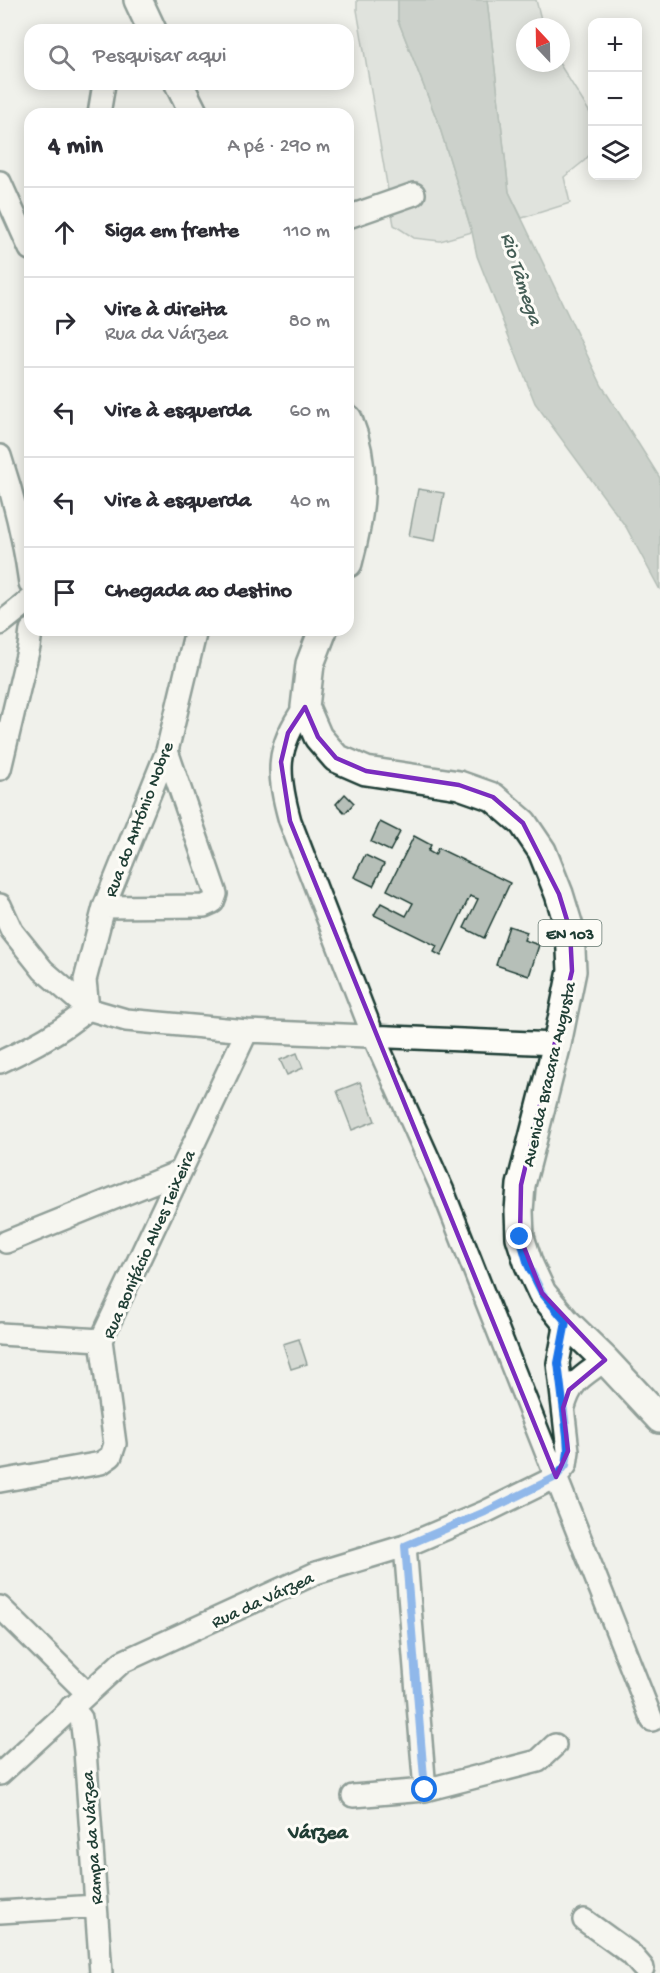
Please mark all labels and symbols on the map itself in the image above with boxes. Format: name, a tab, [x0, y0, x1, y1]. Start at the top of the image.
north arrow	[516, 18, 570, 72]
water label: Rio Tâmega	[494, 230, 546, 330]
street label: Rua do António Nobre	[101, 739, 180, 900]
road number: EN 103	[538, 920, 602, 946]
street label: Avenida Bracara Augusta	[519, 979, 582, 1169]
street label: Rua Bonifácio Alves Teixeira	[99, 1147, 202, 1343]
route end	[506, 1223, 532, 1249]
street label: Rua da Várzea	[209, 1568, 318, 1634]
street label: Rampa da Várzea	[78, 1769, 109, 1905]
route start	[411, 1776, 437, 1802]
district label: Várzea	[287, 1823, 349, 1846]

